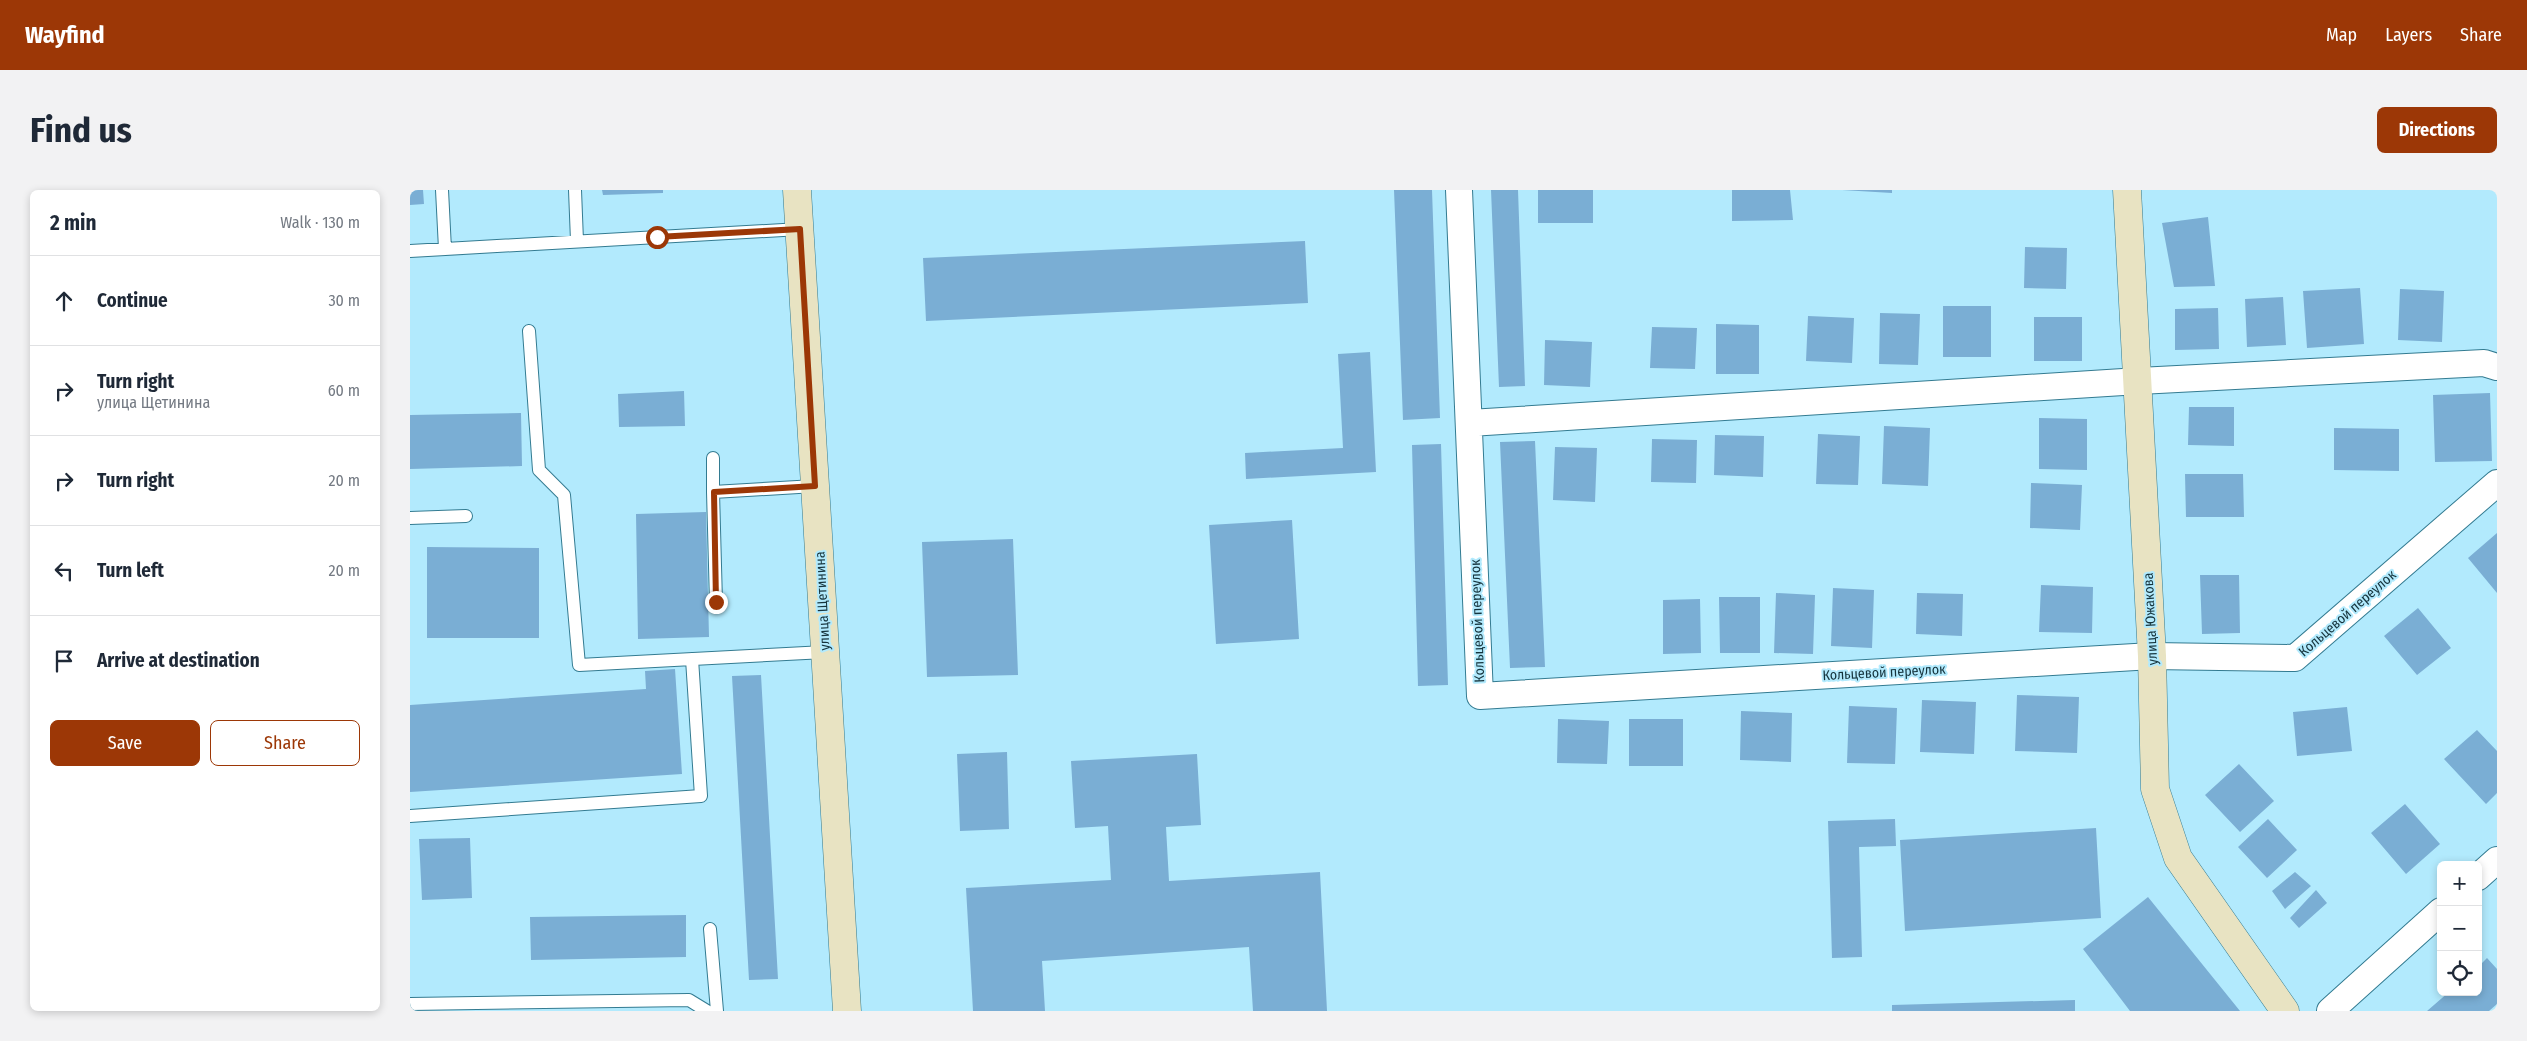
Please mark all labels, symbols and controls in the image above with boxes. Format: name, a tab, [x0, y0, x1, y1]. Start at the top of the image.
text: Wayfind	[25, 21, 105, 49]
text: Map	[2326, 24, 2357, 46]
text: Layers	[2385, 24, 2432, 46]
text: Share	[2460, 24, 2502, 46]
button: Directions	[2377, 107, 2497, 153]
text: Find us	[30, 109, 132, 151]
text: 2 min	[50, 210, 97, 236]
text: Walk · 130 m	[280, 213, 360, 232]
route start	[646, 226, 669, 249]
icon: ahead	[50, 287, 78, 315]
text: Continue	[97, 289, 168, 312]
text: 30 m	[328, 291, 360, 310]
text: Turn right	[97, 370, 174, 393]
icon: right	[50, 377, 78, 405]
text: 60 m	[328, 381, 360, 400]
text: улица Щетинина	[97, 393, 210, 412]
icon: right	[50, 467, 78, 495]
text: Turn right	[97, 469, 174, 492]
text: 20 m	[329, 471, 360, 490]
street label: улица Щетинина	[811, 551, 834, 651]
icon: left	[50, 557, 78, 585]
text: Turn left	[97, 559, 164, 582]
street label: Кольцевой переулок	[1467, 559, 1488, 683]
text: 20 m	[329, 561, 360, 580]
street label: Кольцевой переулок	[2295, 566, 2400, 660]
street label: улица Южакова	[2140, 572, 2161, 666]
route end	[705, 591, 728, 614]
icon: arrive	[50, 647, 78, 675]
text: Arrive at destination	[97, 649, 260, 672]
street label: Кольцевой переулок	[1822, 661, 1947, 684]
button: Save	[50, 720, 200, 766]
button: Share	[210, 720, 360, 766]
map controls	[2437, 861, 2482, 996]
button: +	[2437, 861, 2482, 906]
button: −	[2437, 906, 2482, 951]
button: locate	[2437, 951, 2482, 996]

